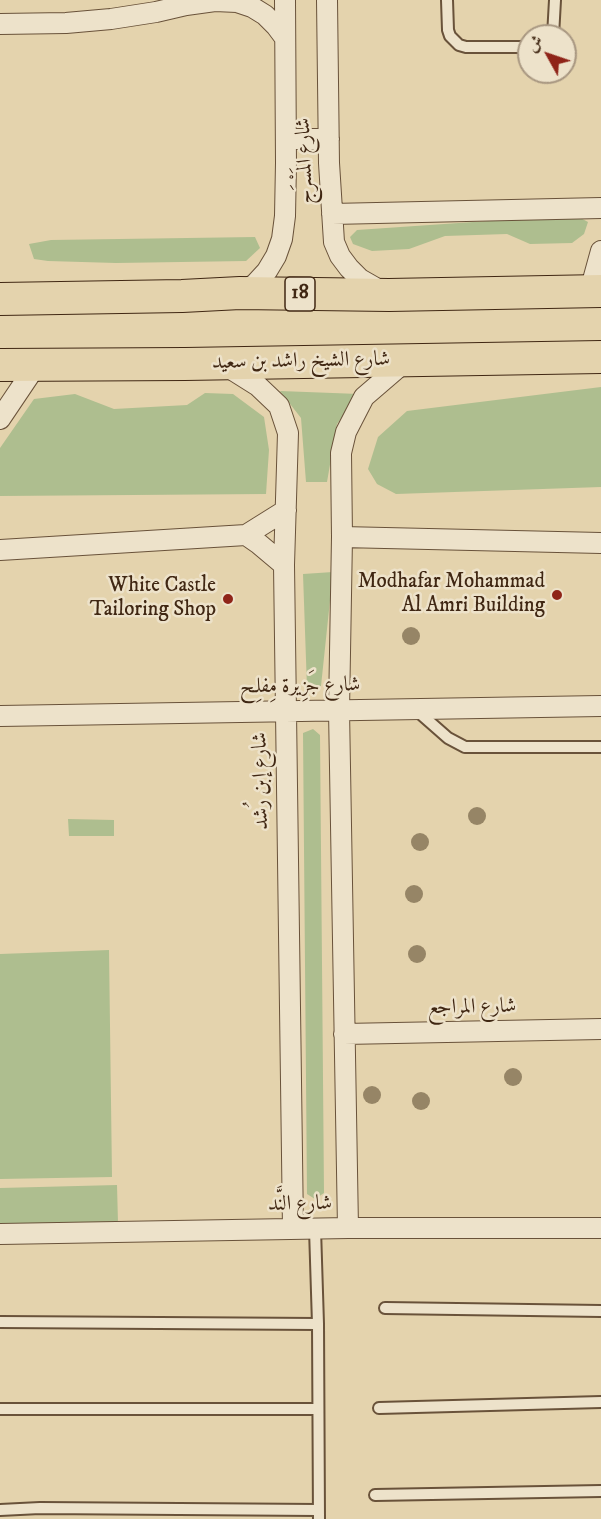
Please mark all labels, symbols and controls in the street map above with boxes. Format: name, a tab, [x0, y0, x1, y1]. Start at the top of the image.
north arrow	[517, 24, 577, 84]
text: ش	[522, 31, 548, 56]
street label: شارع المَسْرَج	[292, 117, 320, 205]
road number: 18	[285, 277, 315, 311]
street label: شارع الشيخ راشد بن سعيد	[212, 348, 390, 376]
place label: Modhafar Mohammad Al Amri Building	[358, 570, 545, 620]
place label: White Castle Tailoring Shop	[90, 574, 216, 624]
marker: Modhafar Mohammad Al Amri Building	[550, 588, 564, 602]
marker: White Castle Tailoring Shop	[221, 592, 235, 606]
street label: شارع جَزِيرة مِفلِح	[239, 673, 361, 701]
street label: شارع إبن رُشد	[249, 732, 275, 830]
street label: شارع المراجع	[427, 995, 517, 1021]
street label: شارع النَّد	[268, 1192, 332, 1218]

